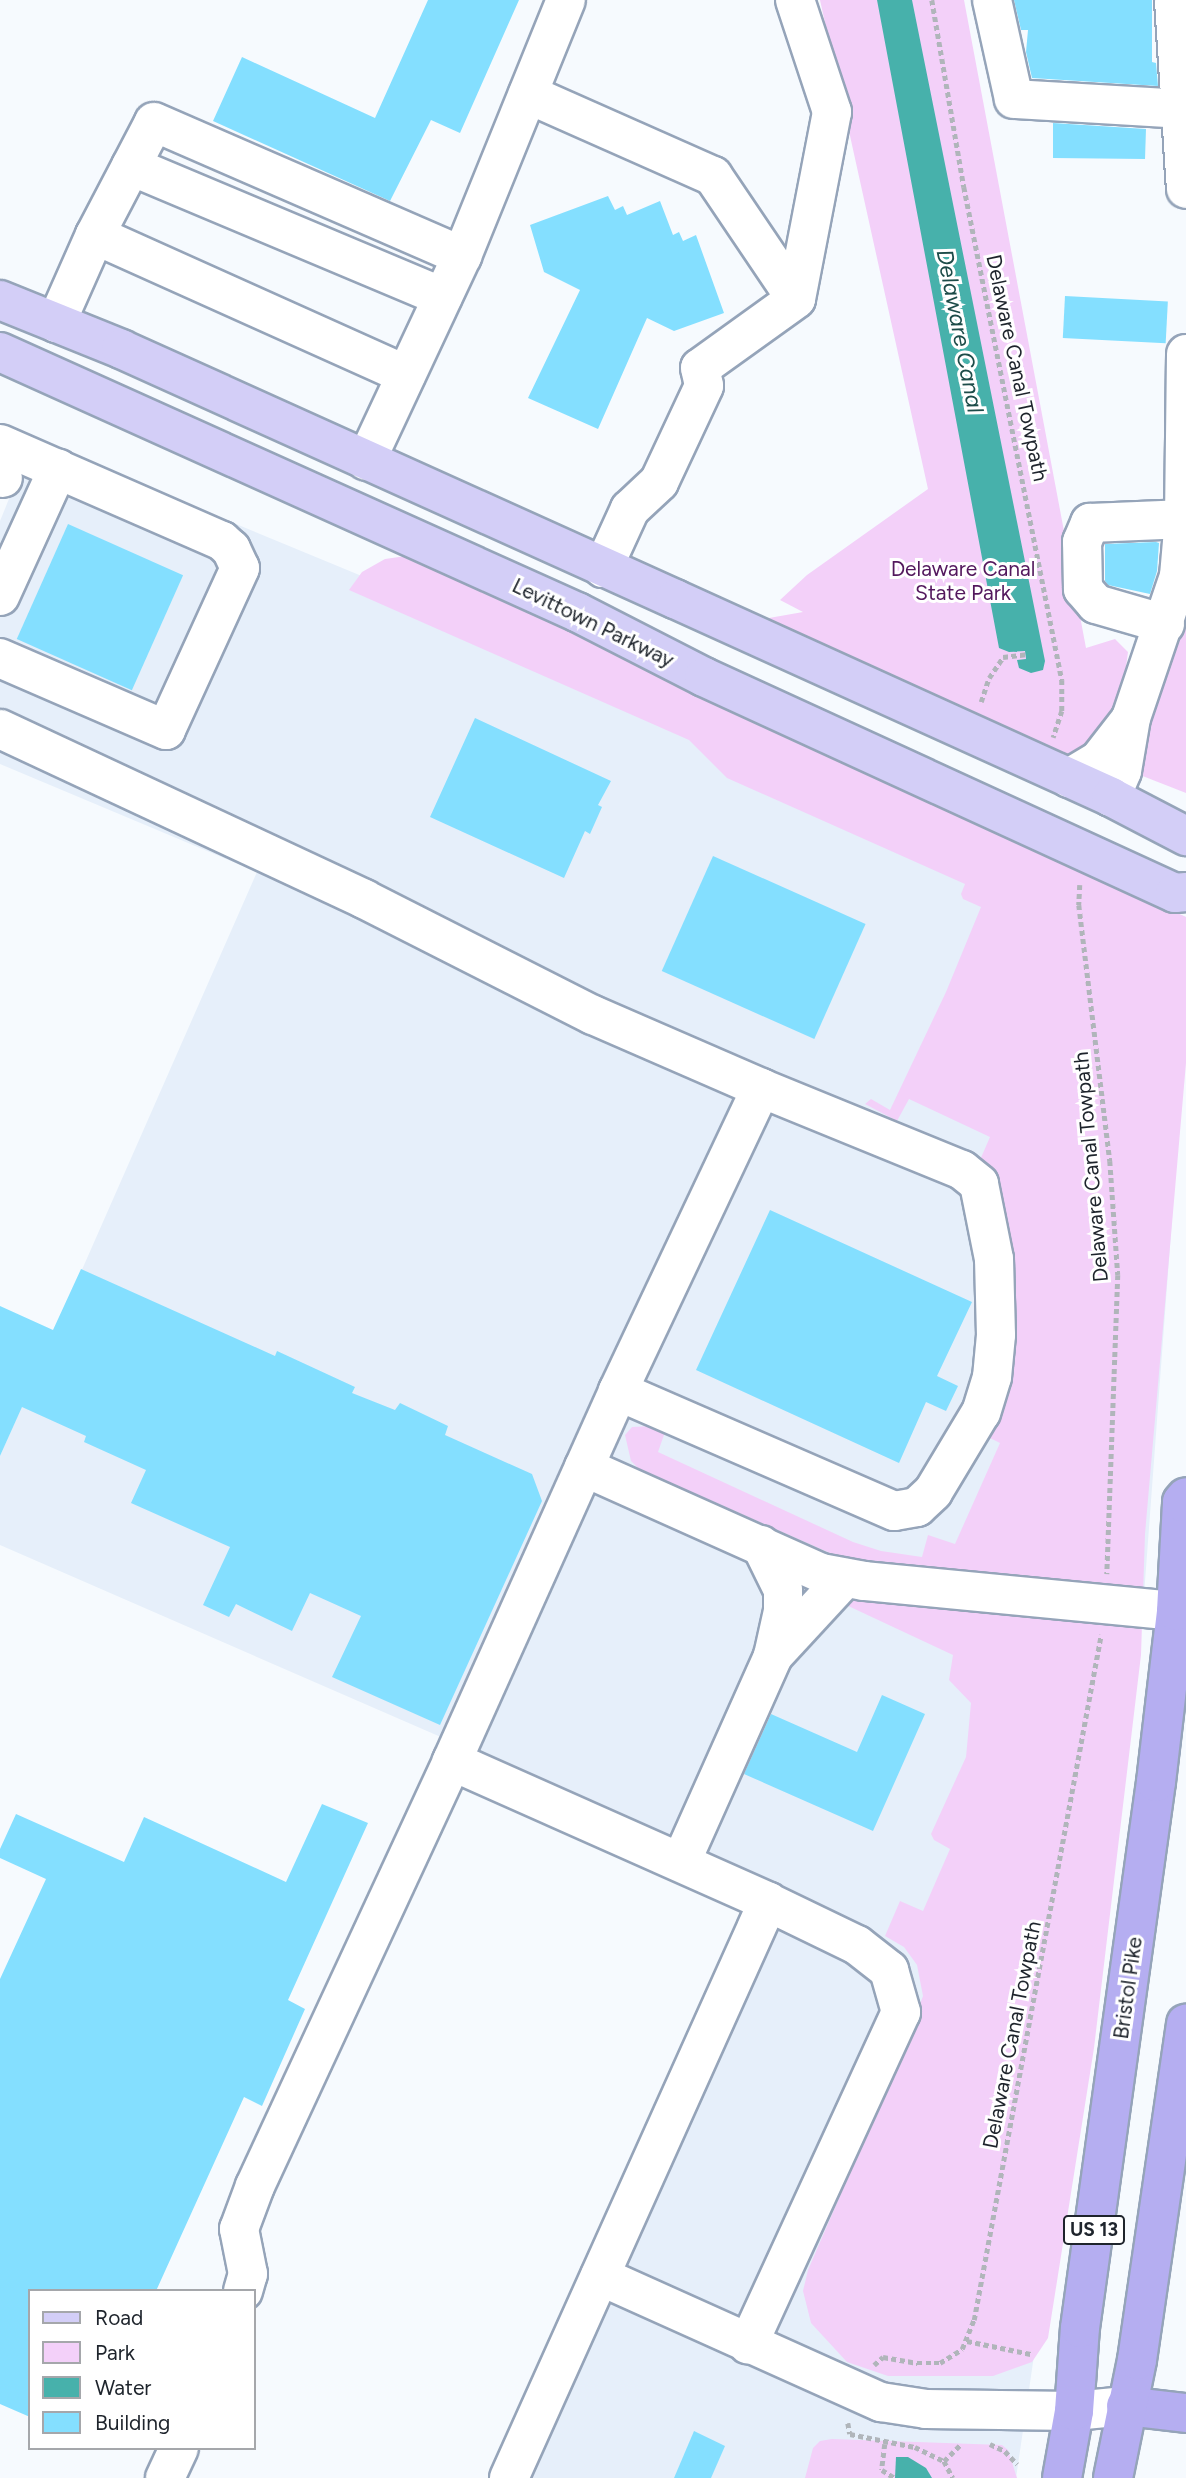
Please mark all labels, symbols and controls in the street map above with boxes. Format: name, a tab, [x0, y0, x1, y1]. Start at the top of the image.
water label: Delaware Canal	[931, 247, 989, 415]
street label: Delaware Canal Towpath	[981, 252, 1053, 484]
park label: Delaware Canal State Park	[891, 556, 1035, 606]
street label: Levittown Parkway	[508, 573, 678, 673]
street label: Delaware Canal Towpath	[1068, 1051, 1114, 1283]
street label: Delaware Canal Towpath	[978, 1919, 1046, 2151]
street label: Bristol Pike	[1108, 1935, 1148, 2041]
road number: US 13	[1062, 2214, 1126, 2246]
legend	[28, 2289, 256, 2450]
text: Road	[95, 2305, 143, 2330]
text: Park	[95, 2340, 135, 2365]
text: Water	[95, 2375, 151, 2400]
text: Building	[95, 2410, 170, 2435]

